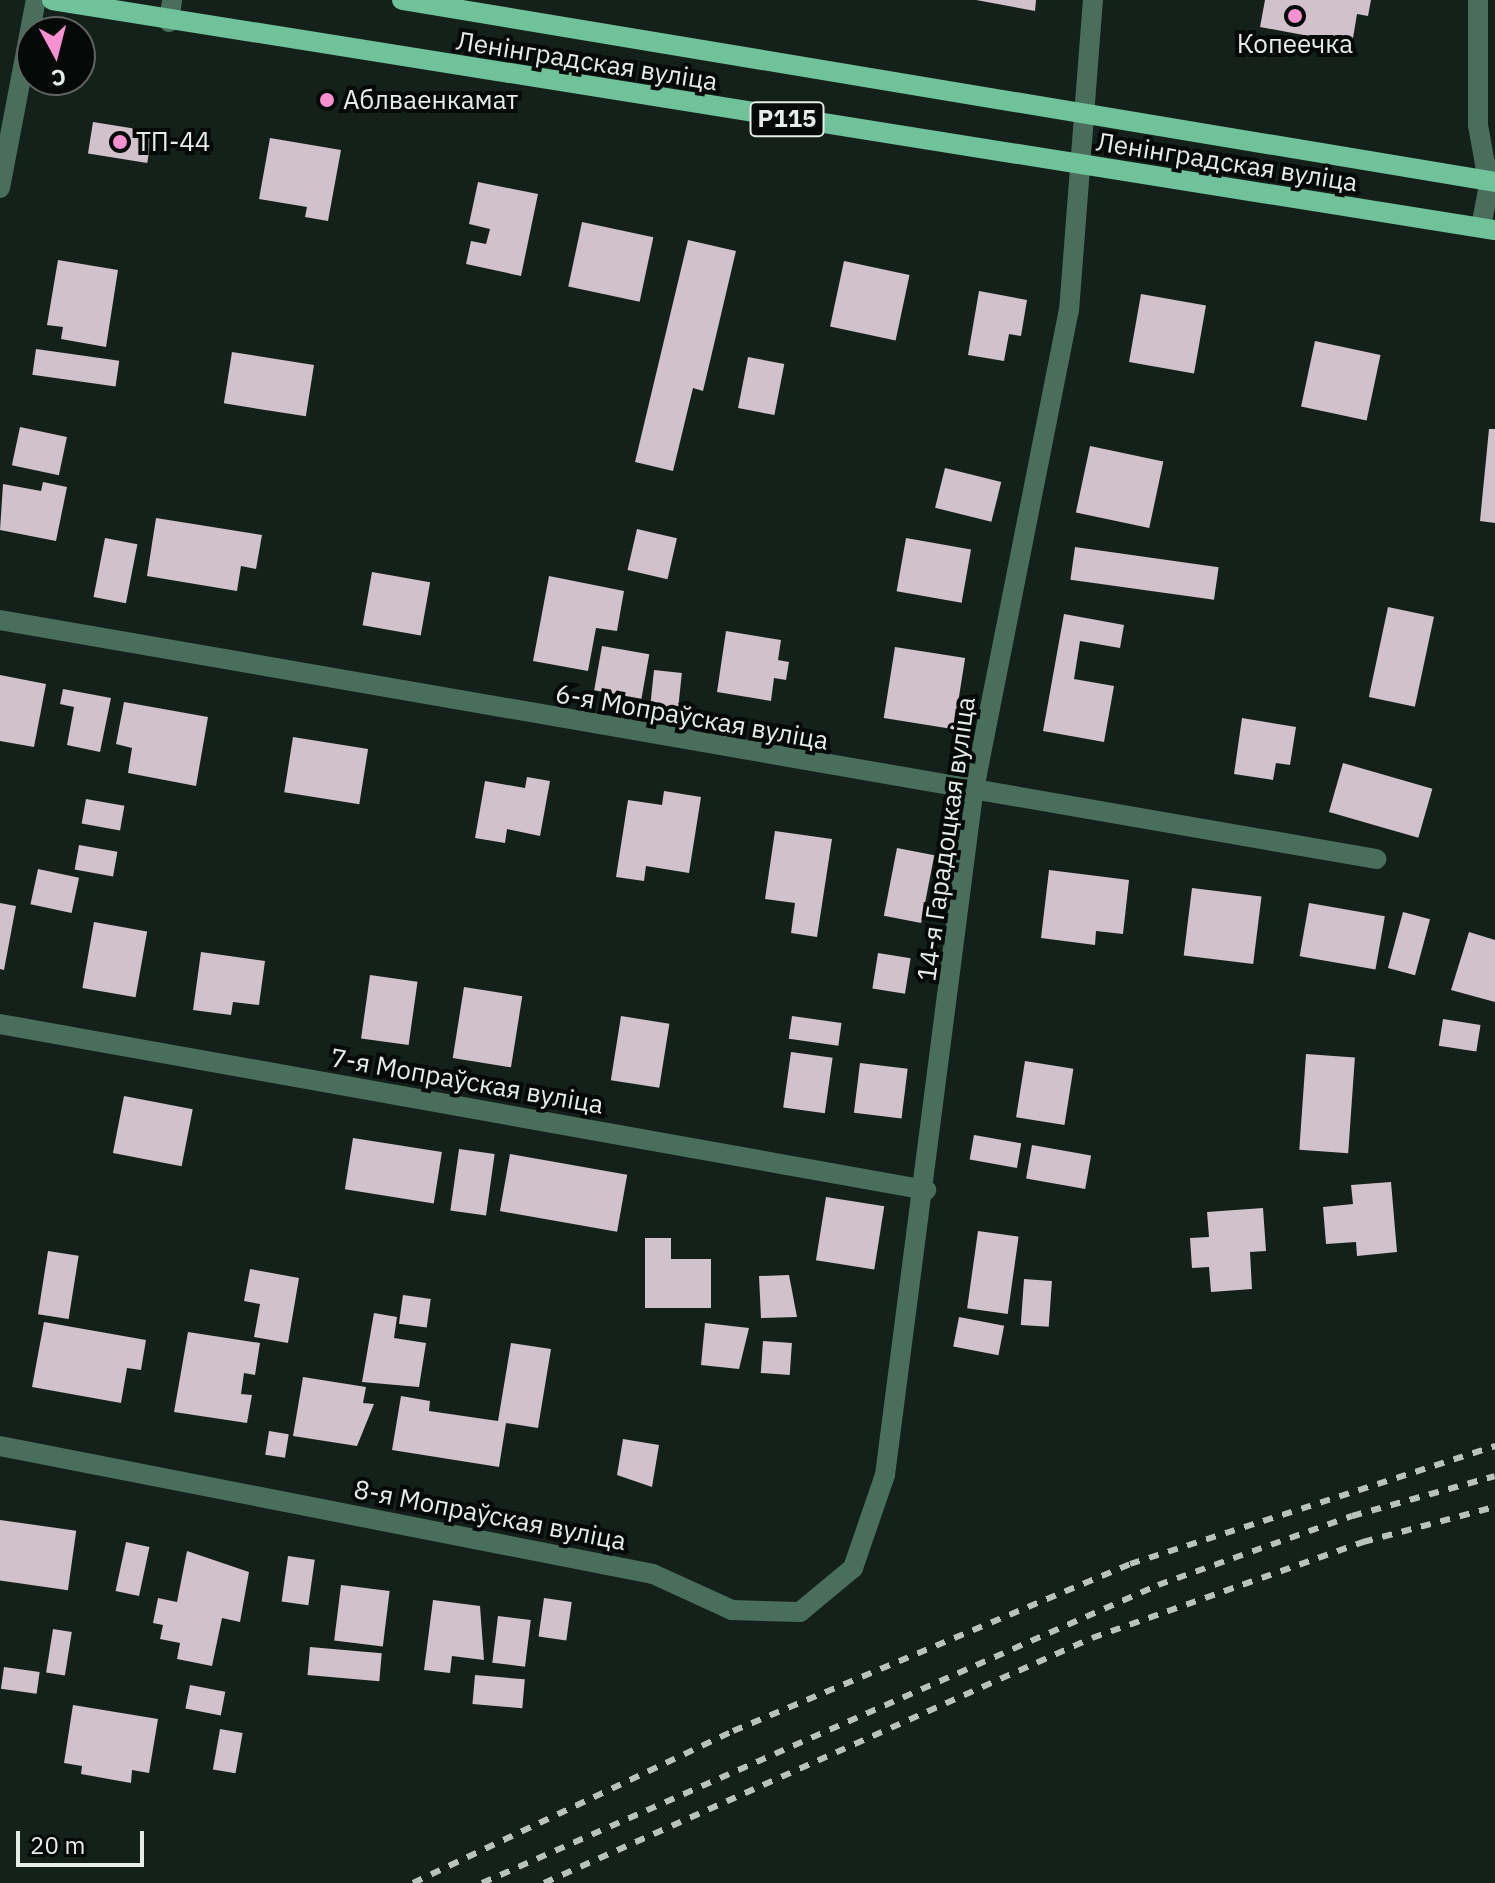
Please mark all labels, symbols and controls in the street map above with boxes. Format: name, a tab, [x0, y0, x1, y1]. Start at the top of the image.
marker: Копеечка	[1286, 7, 1304, 25]
north arrow	[16, 16, 96, 96]
street label: Ленінградская вуліца	[454, 25, 720, 97]
place label: Копеечка	[1237, 28, 1353, 60]
text: С	[50, 63, 68, 94]
place label: Аблваенкамат	[343, 84, 518, 116]
marker: Аблваенкамат	[318, 91, 336, 109]
road number: Р115	[749, 99, 825, 139]
place label: ТП-44	[136, 126, 210, 158]
street label: Ленінградская вуліца	[1094, 126, 1360, 198]
marker: ТП-44	[111, 133, 129, 151]
street label: 6-я Мопраўская вуліца	[553, 678, 831, 756]
street label: 14-я Гарадоцкая вуліца	[911, 695, 981, 983]
street label: 7-я Мопраўская вуліца	[328, 1042, 606, 1120]
street label: 8-я Мопраўская вуліца	[351, 1473, 629, 1557]
scale bar	[20, 1815, 148, 1865]
text: 20 m	[30, 1829, 85, 1861]

